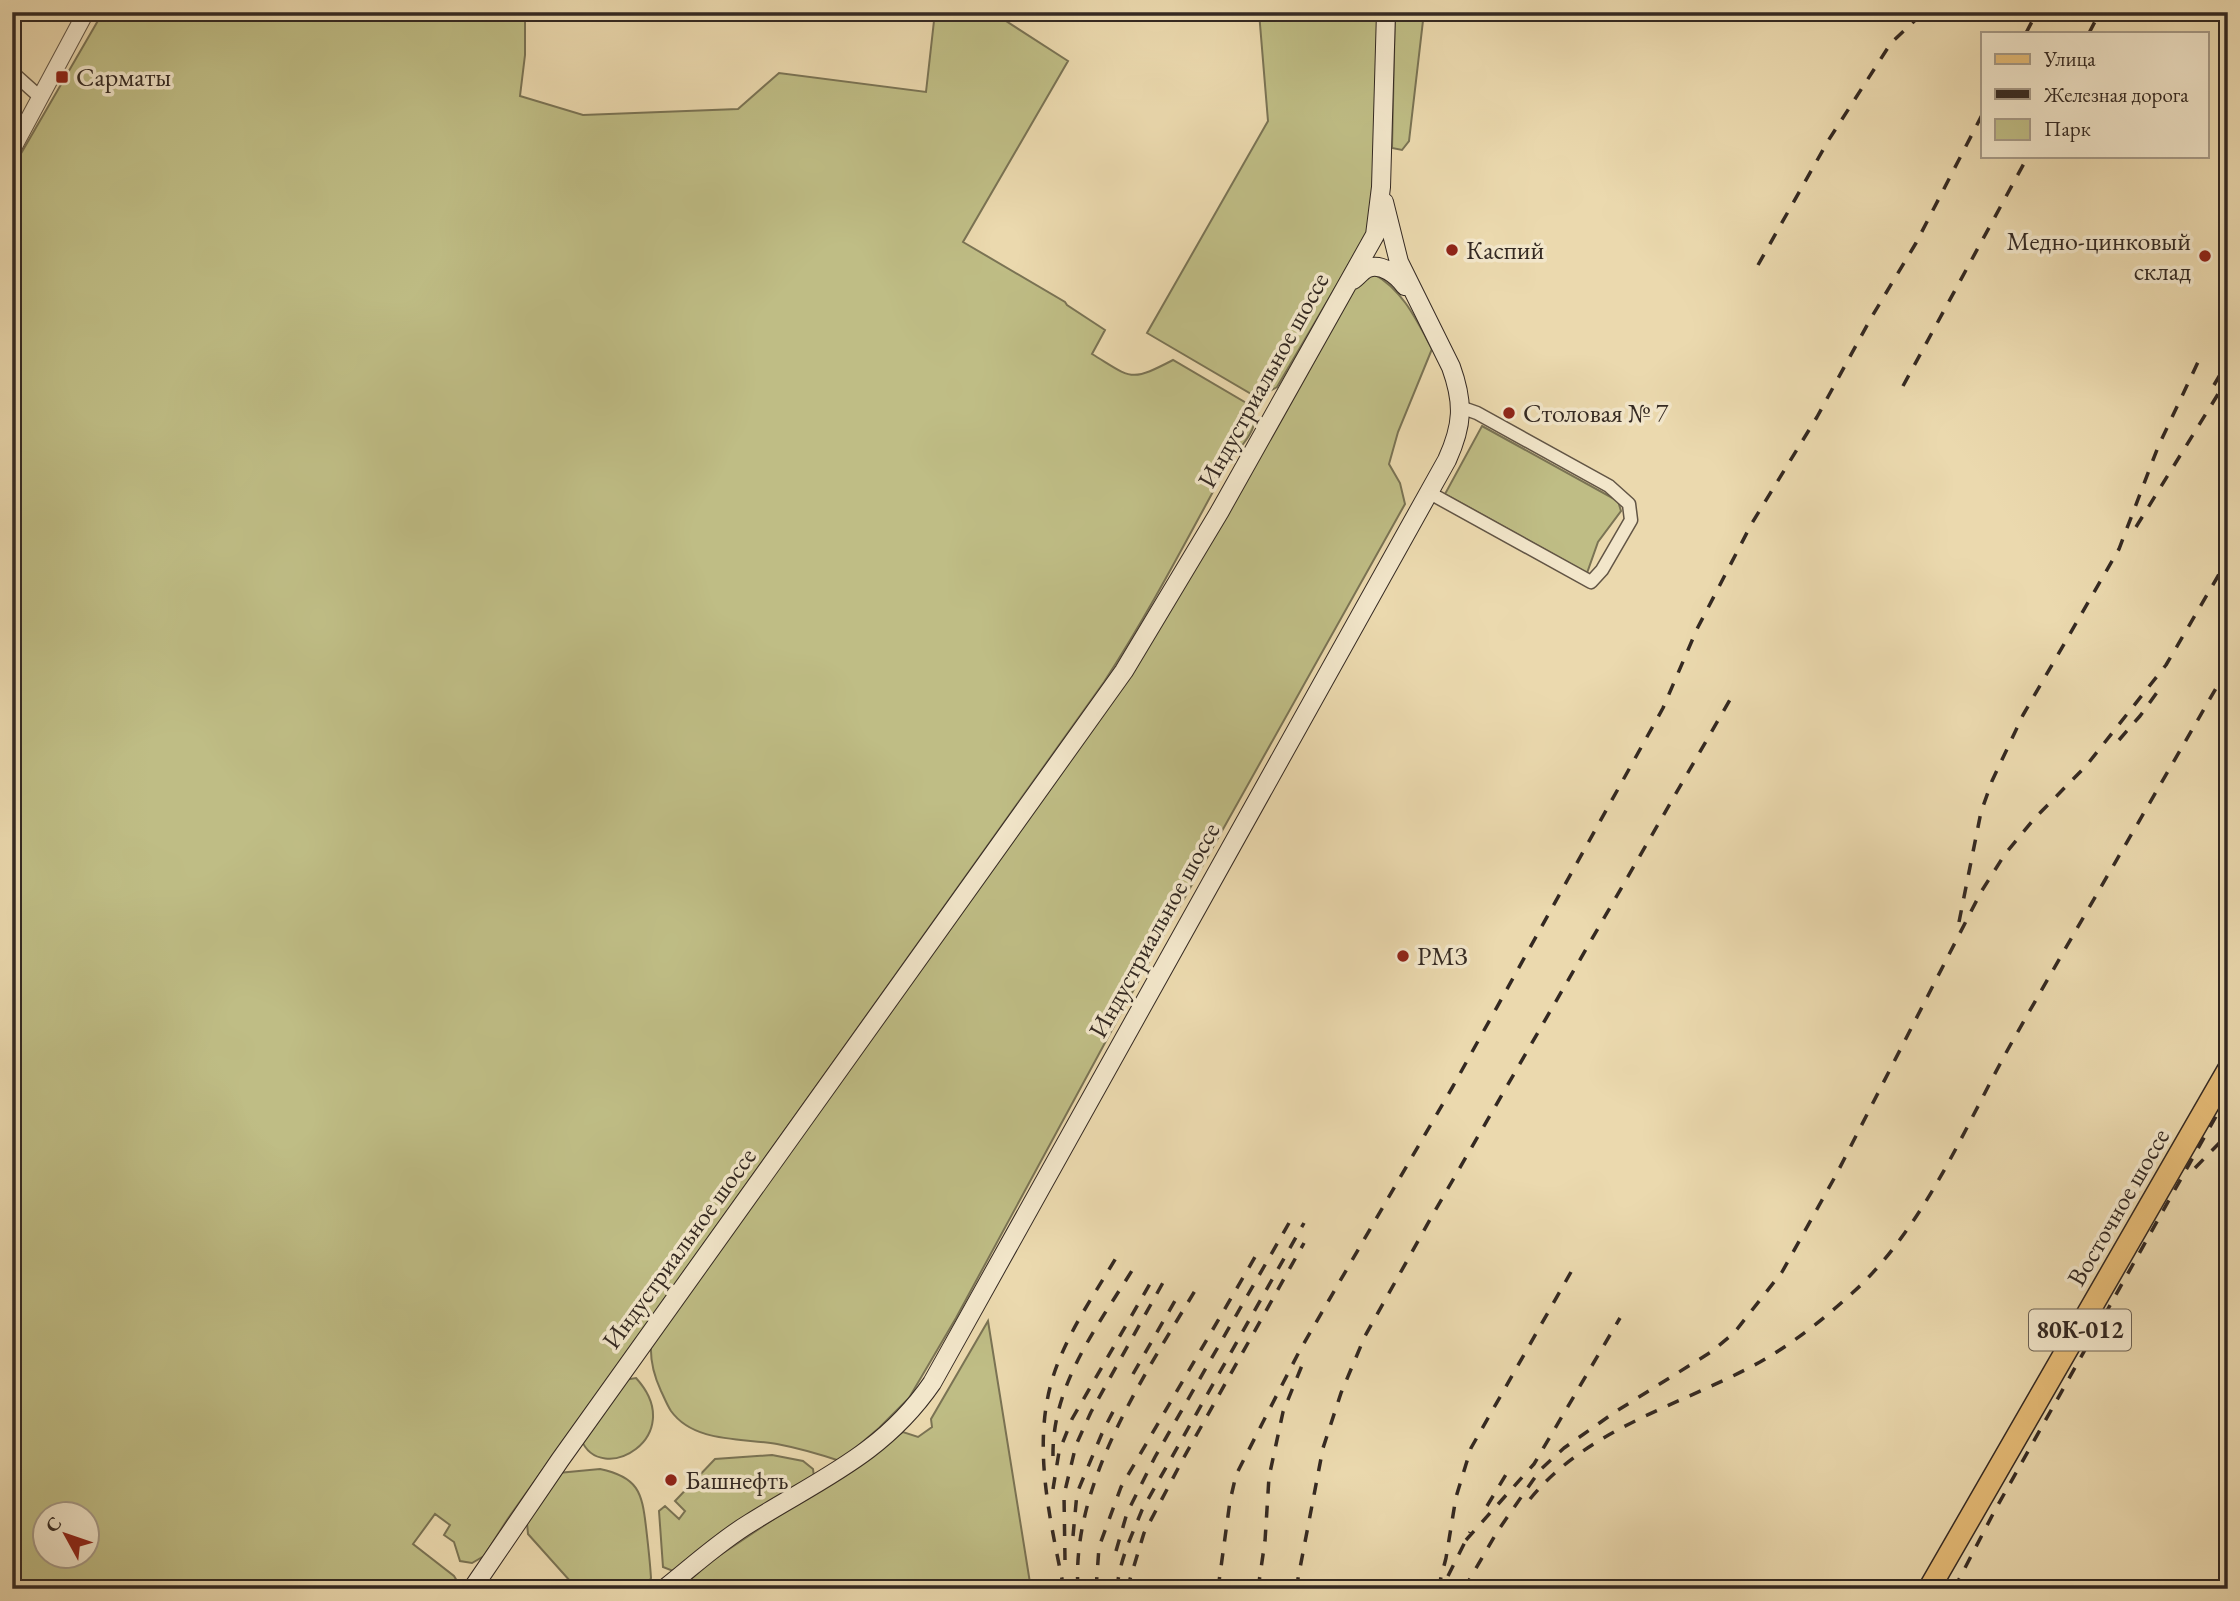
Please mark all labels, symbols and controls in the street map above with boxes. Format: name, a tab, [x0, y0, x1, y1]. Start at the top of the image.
legend	[1981, 32, 2208, 158]
text: Улица	[2043, 45, 2096, 72]
place label: Сарматы	[76, 60, 171, 94]
marker: Сарматы	[54, 69, 70, 85]
text: Железная дорога	[2043, 81, 2189, 108]
text: Парк	[2044, 115, 2091, 142]
place label: Медно-цинковый склад	[2007, 224, 2191, 288]
place label: Каспий	[1466, 233, 1545, 267]
marker: Каспий	[1444, 242, 1460, 258]
marker: Медно-цинковый склад	[2197, 248, 2213, 264]
street label: Индустриальное шоссе	[1190, 266, 1336, 494]
place label: Столовая № 7	[1523, 396, 1669, 430]
marker: Столовая № 7	[1501, 405, 1517, 421]
street label: Индустриальное шоссе	[1081, 816, 1227, 1044]
place label: РМЗ	[1417, 939, 1468, 973]
marker: РМЗ	[1395, 948, 1411, 964]
street label: Восточное шоссе	[2059, 1122, 2177, 1292]
street label: Индустриальное шоссе	[594, 1140, 764, 1356]
road number: 80К-012	[2029, 1310, 2131, 1350]
place label: Башнефть	[685, 1463, 788, 1497]
marker: Башнефть	[663, 1472, 679, 1488]
north arrow	[32, 1500, 102, 1570]
text: С	[39, 1511, 67, 1538]

